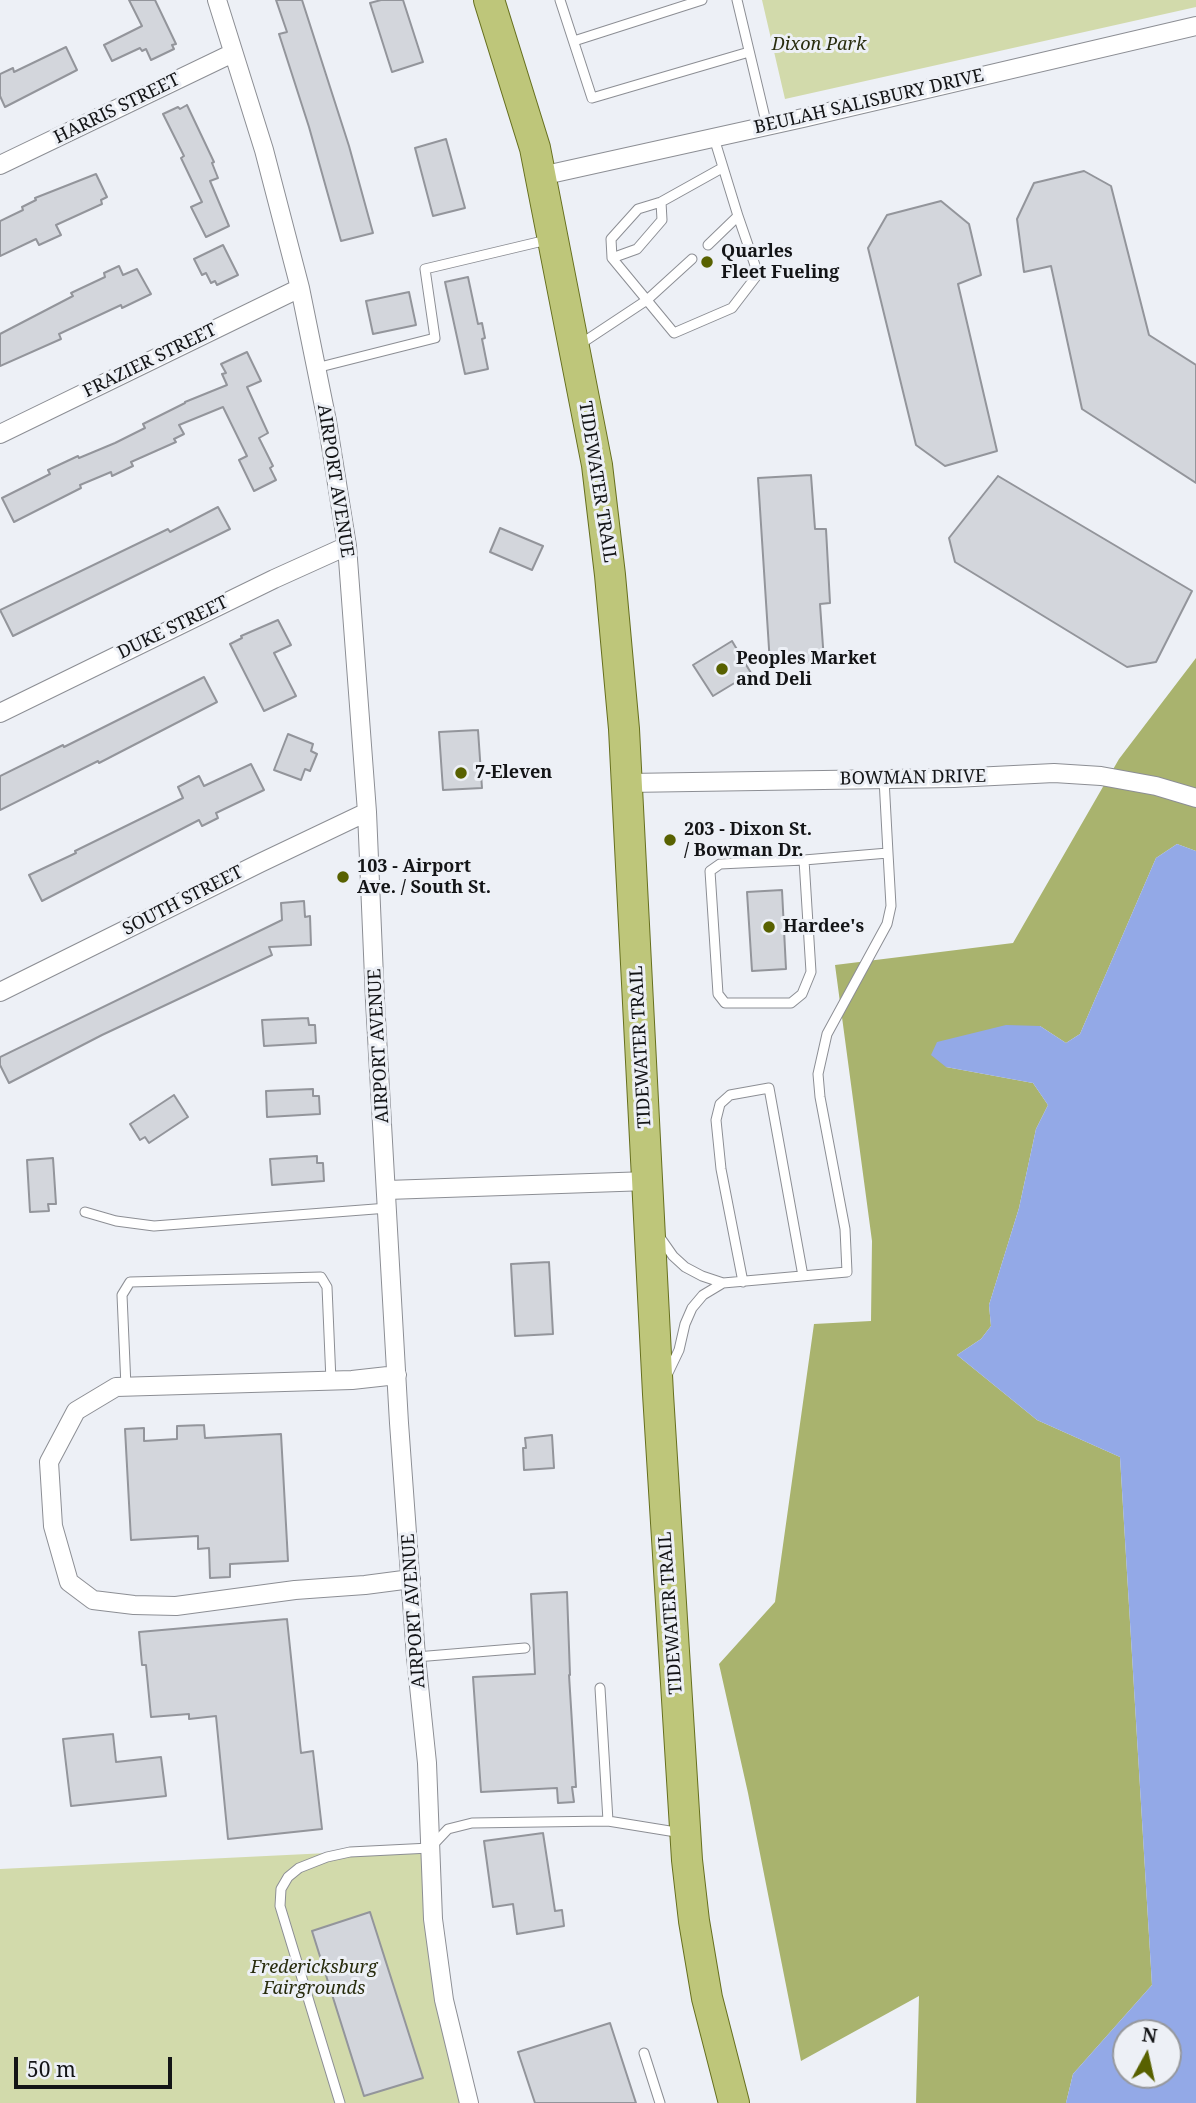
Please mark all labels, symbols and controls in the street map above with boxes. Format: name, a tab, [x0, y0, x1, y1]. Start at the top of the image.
park label: Dixon Park	[772, 34, 866, 56]
street label: BEULAH SALISBURY DRIVE	[752, 65, 986, 139]
street label: HARRIS STREET	[51, 69, 183, 149]
place label: Quarles Fleet Fueling	[721, 241, 839, 284]
marker: Quarles Fleet Fueling	[699, 254, 715, 270]
street label: FRAZIER STREET	[80, 319, 220, 403]
street label: TIDEWATER TRAIL	[574, 400, 620, 564]
street label: AIRPORT AVENUE	[312, 403, 358, 559]
street label: DUKE STREET	[114, 592, 232, 664]
place label: Peoples Market and Deli	[736, 648, 876, 690]
marker: Peoples Market and Deli	[714, 661, 730, 677]
place label: 7-Eleven	[475, 762, 552, 784]
marker: 7-Eleven	[453, 765, 469, 781]
street label: BOWMAN DRIVE	[840, 766, 986, 790]
place label: 203 - Dixon St. / Bowman Dr.	[684, 819, 812, 862]
marker: 203 - Dixon St. / Bowman Dr.	[662, 832, 678, 848]
place label: 103 - Airport Ave. / South St.	[357, 856, 491, 898]
street label: SOUTH STREET	[119, 861, 247, 941]
marker: 103 - Airport Ave. / South St.	[335, 869, 351, 885]
place label: Hardee's	[783, 916, 864, 938]
marker: Hardee's	[761, 919, 777, 935]
street label: TIDEWATER TRAIL	[626, 965, 656, 1129]
street label: AIRPORT AVENUE	[364, 968, 394, 1124]
street label: TIDEWATER TRAIL	[655, 1531, 687, 1695]
street label: AIRPORT AVENUE	[398, 1533, 430, 1689]
park label: Fredericksburg Fairgrounds	[250, 1957, 378, 2000]
north arrow	[1112, 2019, 1182, 2089]
text: N	[1140, 2021, 1159, 2049]
scale bar	[18, 2044, 175, 2088]
text: 50 m	[27, 2055, 76, 2083]

